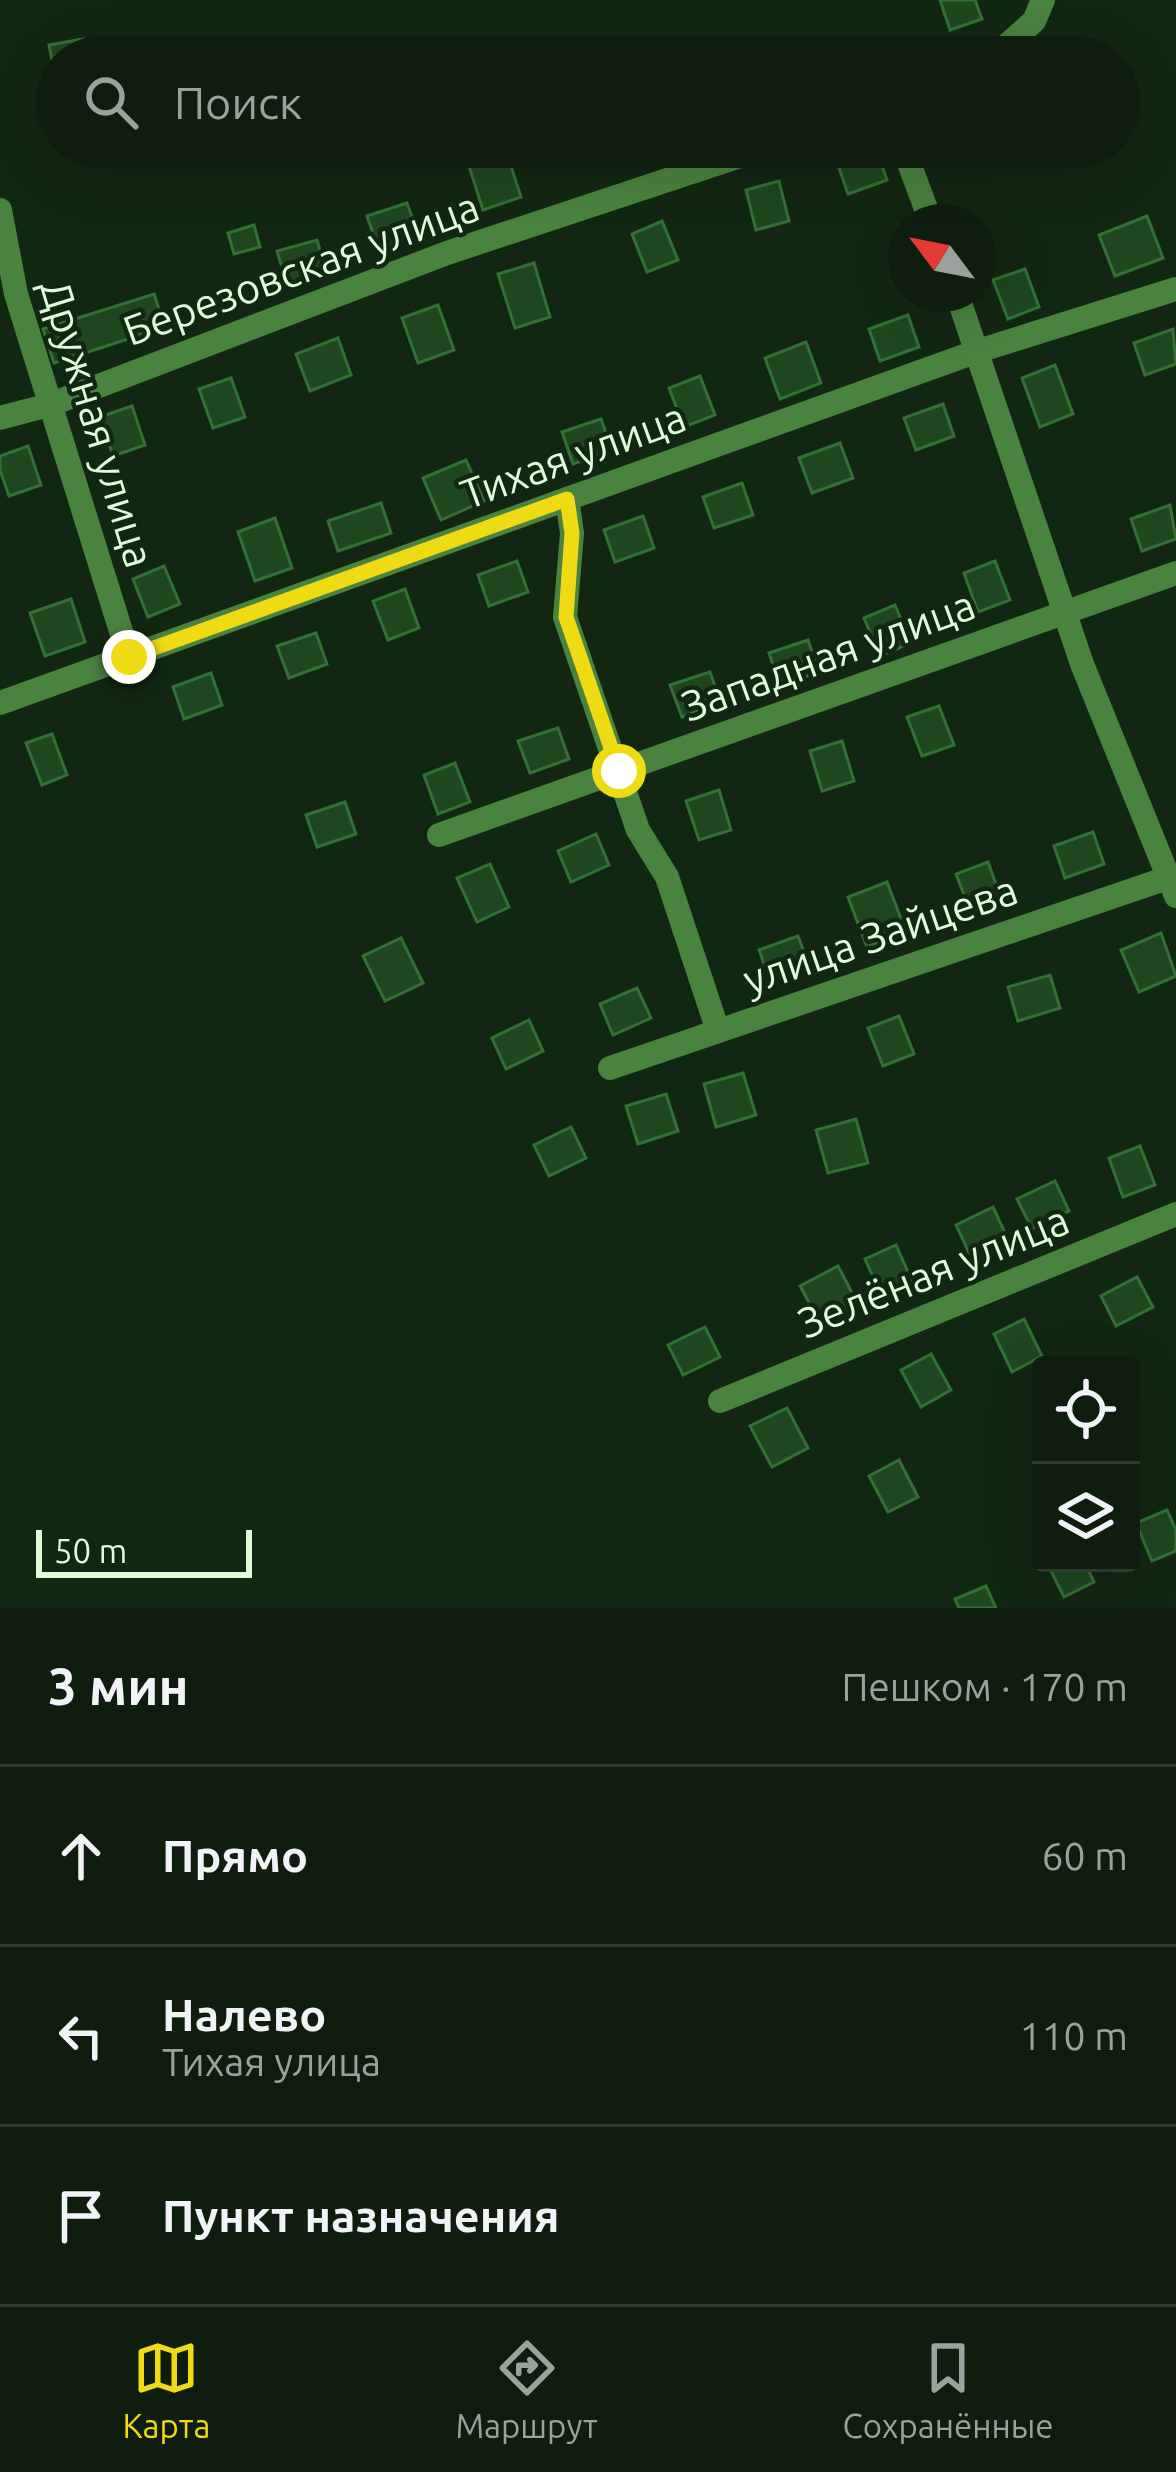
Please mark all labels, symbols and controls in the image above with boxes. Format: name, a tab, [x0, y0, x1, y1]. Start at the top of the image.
search box	[36, 36, 1140, 168]
icon: search	[78, 69, 144, 135]
text: Поиск	[174, 77, 302, 128]
street label: Березовская улица	[117, 182, 485, 354]
north arrow	[888, 204, 996, 312]
street label: Дружная улица	[32, 273, 164, 573]
street label: Тихая улица	[454, 393, 692, 517]
street label: Западная улица	[675, 580, 981, 730]
route end	[102, 630, 156, 684]
route start	[592, 744, 646, 798]
street label: улица Зайцева	[737, 865, 1023, 1003]
street label: Зелёная улица	[791, 1195, 1075, 1347]
map controls	[1032, 1356, 1140, 1572]
button: locate	[1032, 1356, 1140, 1464]
button: layers	[1032, 1464, 1140, 1572]
scale bar	[36, 1524, 252, 1577]
text: 50 m	[54, 1532, 127, 1569]
text: 3 мин	[48, 1657, 189, 1715]
text: Пешком · 170 m	[841, 1665, 1128, 1708]
icon: ahead	[48, 1823, 114, 1889]
text: Прямо	[162, 1830, 308, 1881]
text: 60 m	[1041, 1834, 1128, 1877]
text: Налево	[162, 1989, 326, 2040]
icon: left	[48, 2003, 114, 2069]
text: 110 m	[1019, 2014, 1128, 2057]
text: Тихая улица	[162, 2040, 381, 2083]
icon: arrive	[48, 2183, 114, 2249]
text: Пункт назначения	[162, 2190, 560, 2241]
tab: Карта	[122, 2335, 210, 2444]
tab: Маршрут	[455, 2335, 598, 2444]
tab: Сохранённые	[843, 2335, 1054, 2444]

